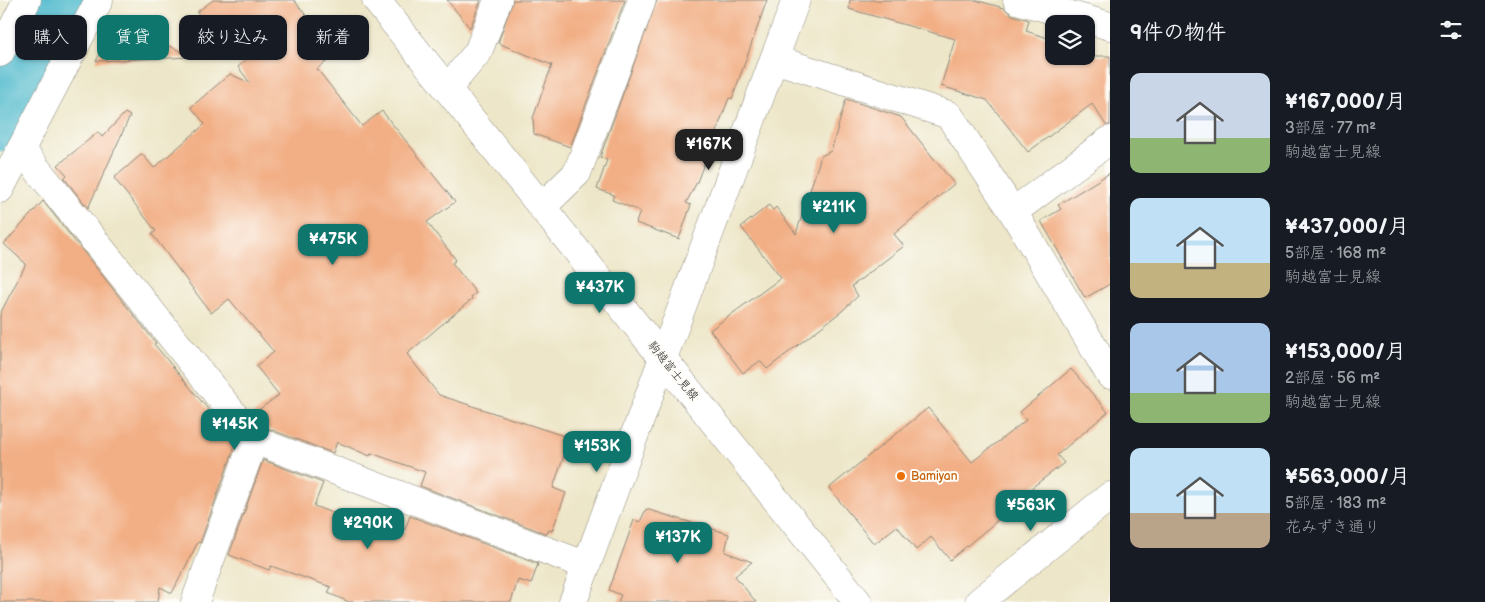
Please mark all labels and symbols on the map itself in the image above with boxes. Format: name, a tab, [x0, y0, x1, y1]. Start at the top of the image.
pin: ¥167K	[674, 128, 744, 171]
pin: ¥211K	[799, 192, 869, 234]
pin: ¥475K	[298, 224, 368, 266]
pin: ¥437K	[565, 272, 635, 314]
street label: 駒越富士見線	[645, 338, 701, 404]
pin: ¥145K	[200, 408, 270, 451]
pin: ¥153K	[562, 430, 632, 473]
place label: Bamiyan	[911, 469, 958, 484]
marker: Bamiyan	[895, 470, 907, 482]
pin: ¥563K	[996, 490, 1066, 532]
pin: ¥290K	[333, 508, 403, 550]
pin: ¥137K	[643, 522, 713, 564]

